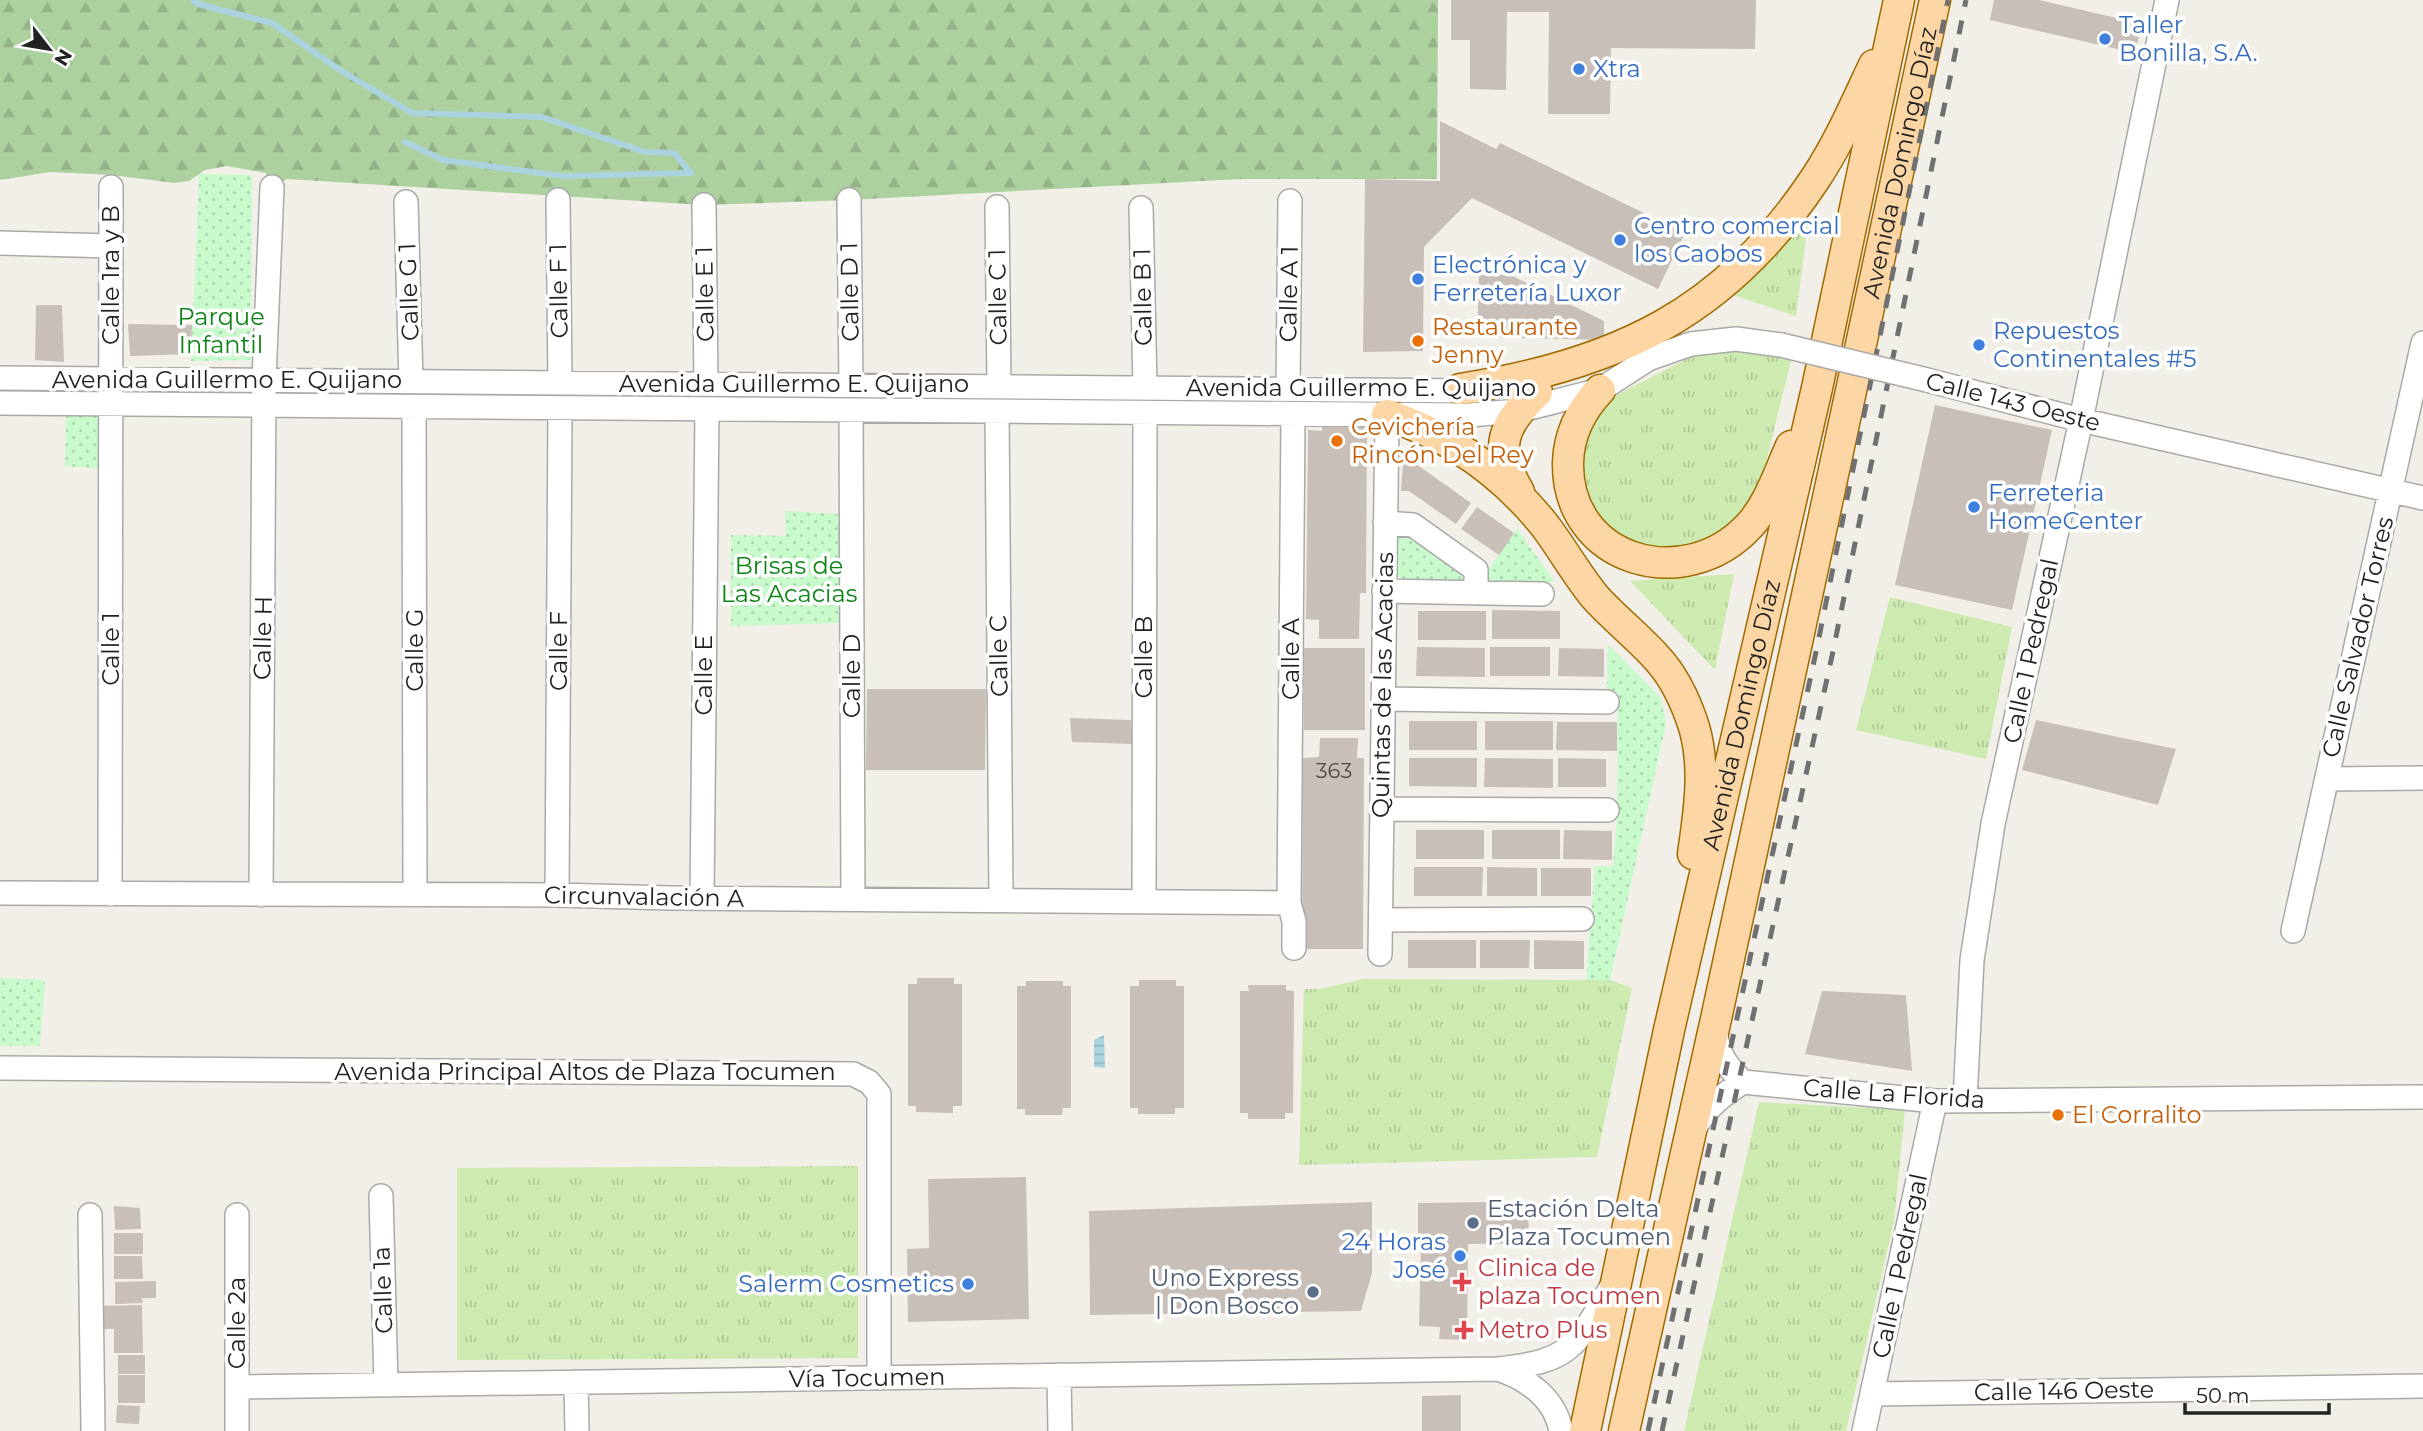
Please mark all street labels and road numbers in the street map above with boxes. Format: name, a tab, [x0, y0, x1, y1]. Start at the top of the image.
street label: Avenida Domingo Díaz	[1856, 24, 1943, 301]
street label: Calle 1ra y B	[96, 205, 125, 345]
street label: Calle G 1	[392, 242, 425, 342]
street label: Calle D 1	[834, 242, 865, 342]
street label: Calle F 1	[543, 243, 574, 339]
street label: Calle A 1	[1273, 245, 1304, 343]
street label: Calle E 1	[689, 246, 720, 342]
street label: Calle C 1	[982, 248, 1013, 346]
street label: Calle B 1	[1127, 248, 1158, 346]
street label: Avenida Guillermo E. Quijano	[52, 365, 402, 394]
street label: Calle 143 Oeste	[1923, 366, 2103, 437]
street label: Avenida Guillermo E. Quijano	[619, 369, 969, 398]
street label: Avenida Guillermo E. Quijano	[1186, 373, 1536, 402]
street label: Calle Salvador Torres	[2316, 514, 2399, 760]
street label: Quintas de las Acacias	[1366, 552, 1399, 818]
street label: Calle 1 Pedregal	[1997, 556, 2064, 746]
street label: Avenida Domingo Díaz	[1696, 577, 1786, 853]
street label: Calle H	[247, 596, 278, 680]
street label: Calle G	[400, 608, 429, 692]
street label: Calle F	[544, 611, 573, 691]
street label: Calle 1	[96, 612, 125, 686]
street label: Calle C	[983, 615, 1014, 697]
street label: Calle B	[1129, 616, 1158, 698]
street label: Calle A	[1276, 617, 1305, 700]
street label: Calle D	[837, 634, 866, 718]
street label: Calle E	[689, 635, 718, 715]
street label: Circunvalación A	[544, 880, 745, 913]
street label: Avenida Principal Altos de Plaza Tocumen	[334, 1057, 836, 1086]
street label: Calle La Florida	[1802, 1073, 1986, 1114]
street label: Calle 1 Pedregal	[1866, 1171, 1933, 1361]
street label: Calle 1a	[366, 1246, 399, 1334]
street label: Calle 2a	[222, 1277, 251, 1369]
street label: Vía Tocumen	[788, 1362, 946, 1393]
street label: Calle 146 Oeste	[1974, 1374, 2154, 1407]

